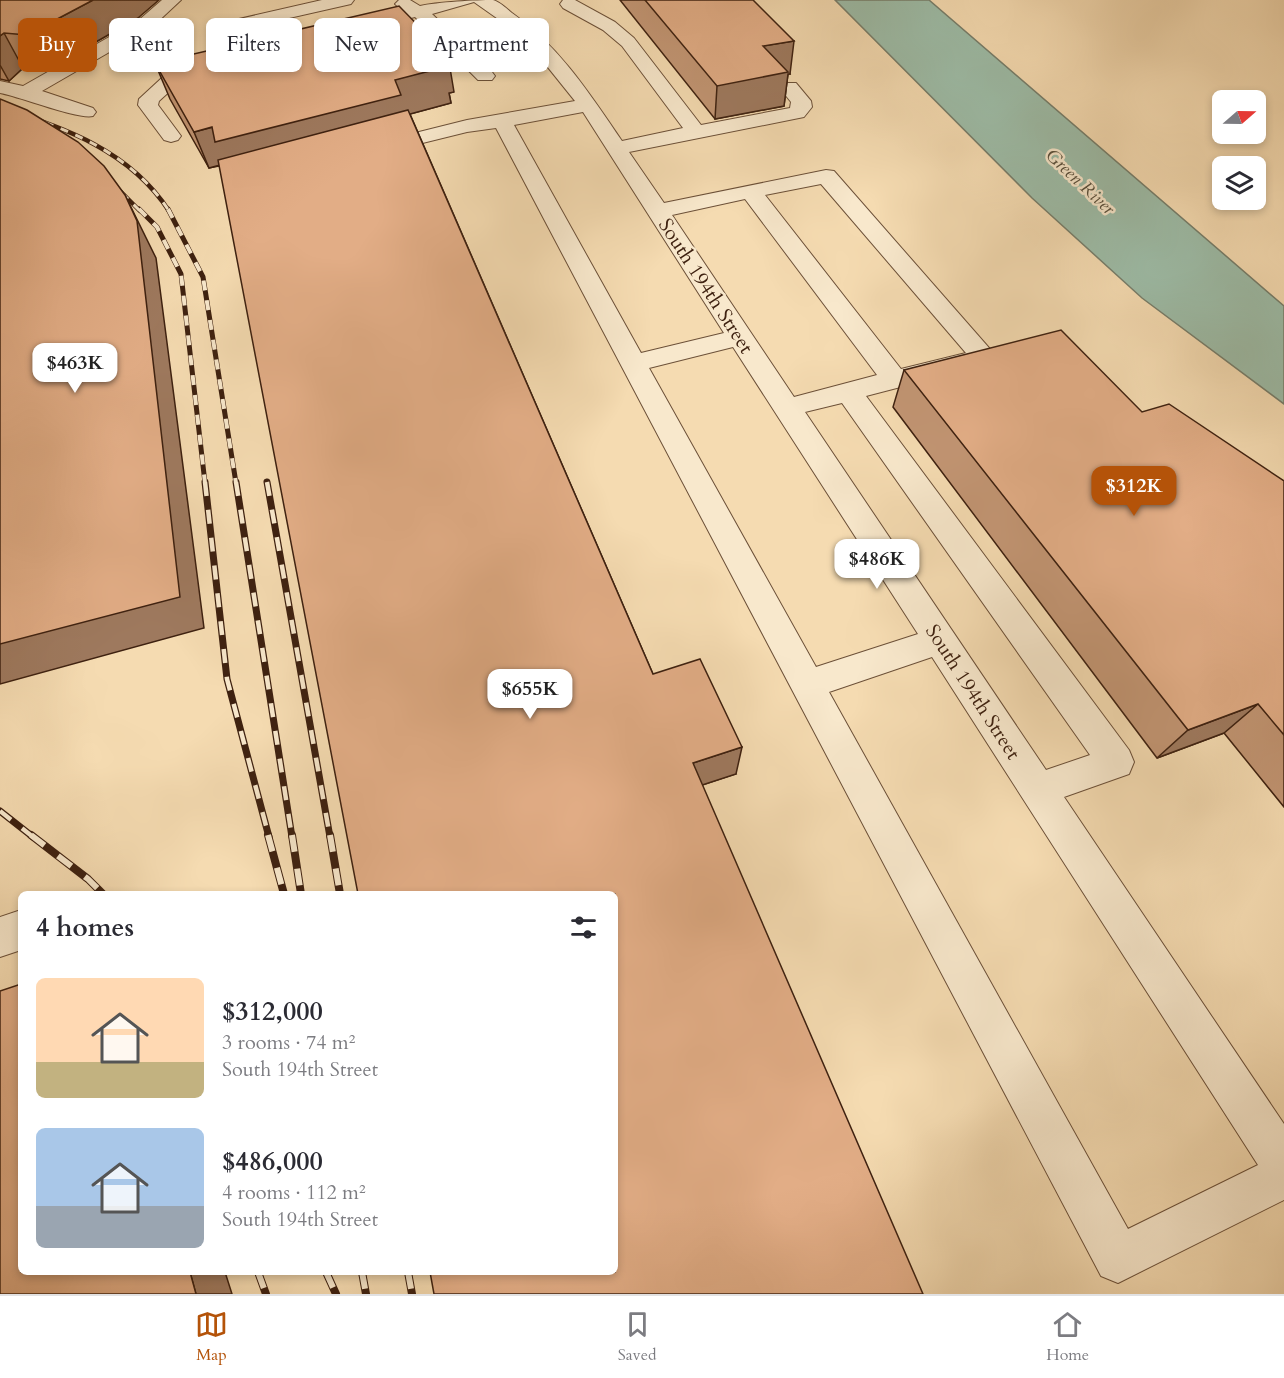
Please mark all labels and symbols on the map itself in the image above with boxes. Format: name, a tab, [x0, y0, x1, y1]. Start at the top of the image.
north arrow	[1212, 90, 1266, 144]
water label: Green River	[1040, 143, 1121, 221]
street label: South 194th Street	[652, 213, 760, 359]
pin: $463K	[33, 343, 117, 394]
pin: $312K	[1092, 466, 1176, 517]
pin: $486K	[835, 539, 919, 590]
street label: South 194th Street	[919, 619, 1027, 765]
pin: $655K	[488, 669, 572, 720]

